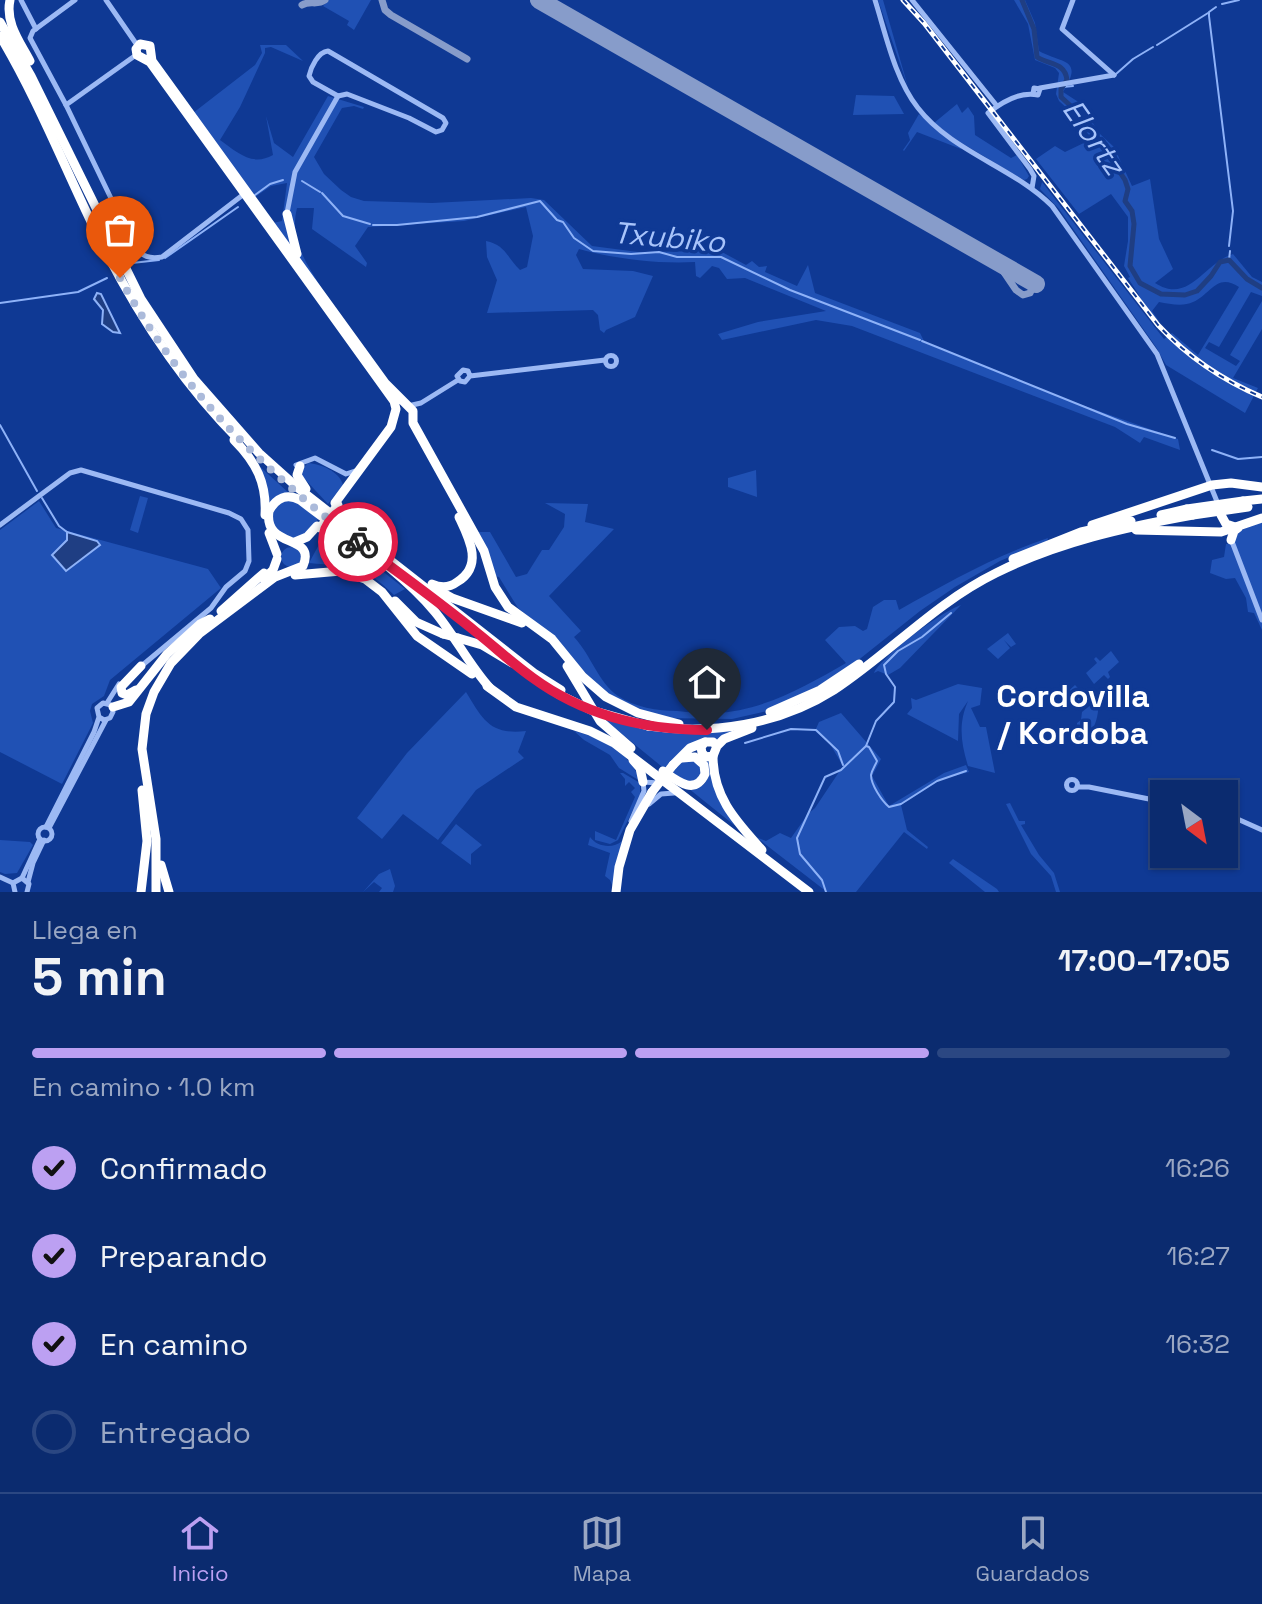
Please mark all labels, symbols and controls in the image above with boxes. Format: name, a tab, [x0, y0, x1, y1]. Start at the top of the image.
water label: Elortz	[1054, 92, 1135, 184]
pin	[86, 196, 154, 278]
icon: bag	[98, 208, 142, 252]
water label: Txubiko	[612, 213, 728, 261]
courier	[318, 502, 398, 582]
icon: bike	[336, 520, 380, 564]
pin	[673, 648, 741, 730]
icon: home	[685, 660, 729, 704]
district label: Cordovilla / Kordoba	[996, 676, 1150, 753]
north arrow	[1150, 780, 1238, 868]
map controls	[1150, 780, 1238, 868]
text: Llega en	[32, 913, 138, 947]
text: 17:00–17:05	[1058, 941, 1230, 980]
text: 5 min	[32, 944, 167, 1010]
text: En camino · 1.0 km	[32, 1070, 255, 1104]
icon: check	[32, 1146, 76, 1190]
text: Confirmado	[100, 1149, 267, 1188]
text: 16:26	[1165, 1151, 1230, 1185]
icon: check	[32, 1234, 76, 1278]
text: Preparando	[100, 1237, 267, 1276]
text: 16:27	[1167, 1239, 1230, 1273]
icon: check	[32, 1322, 76, 1366]
text: En camino	[100, 1325, 248, 1364]
text: 16:32	[1165, 1327, 1230, 1361]
text: Entregado	[100, 1413, 251, 1452]
tab: Inicio	[172, 1511, 229, 1587]
tab: Mapa	[573, 1511, 631, 1587]
tab: Guardados	[975, 1511, 1090, 1587]

